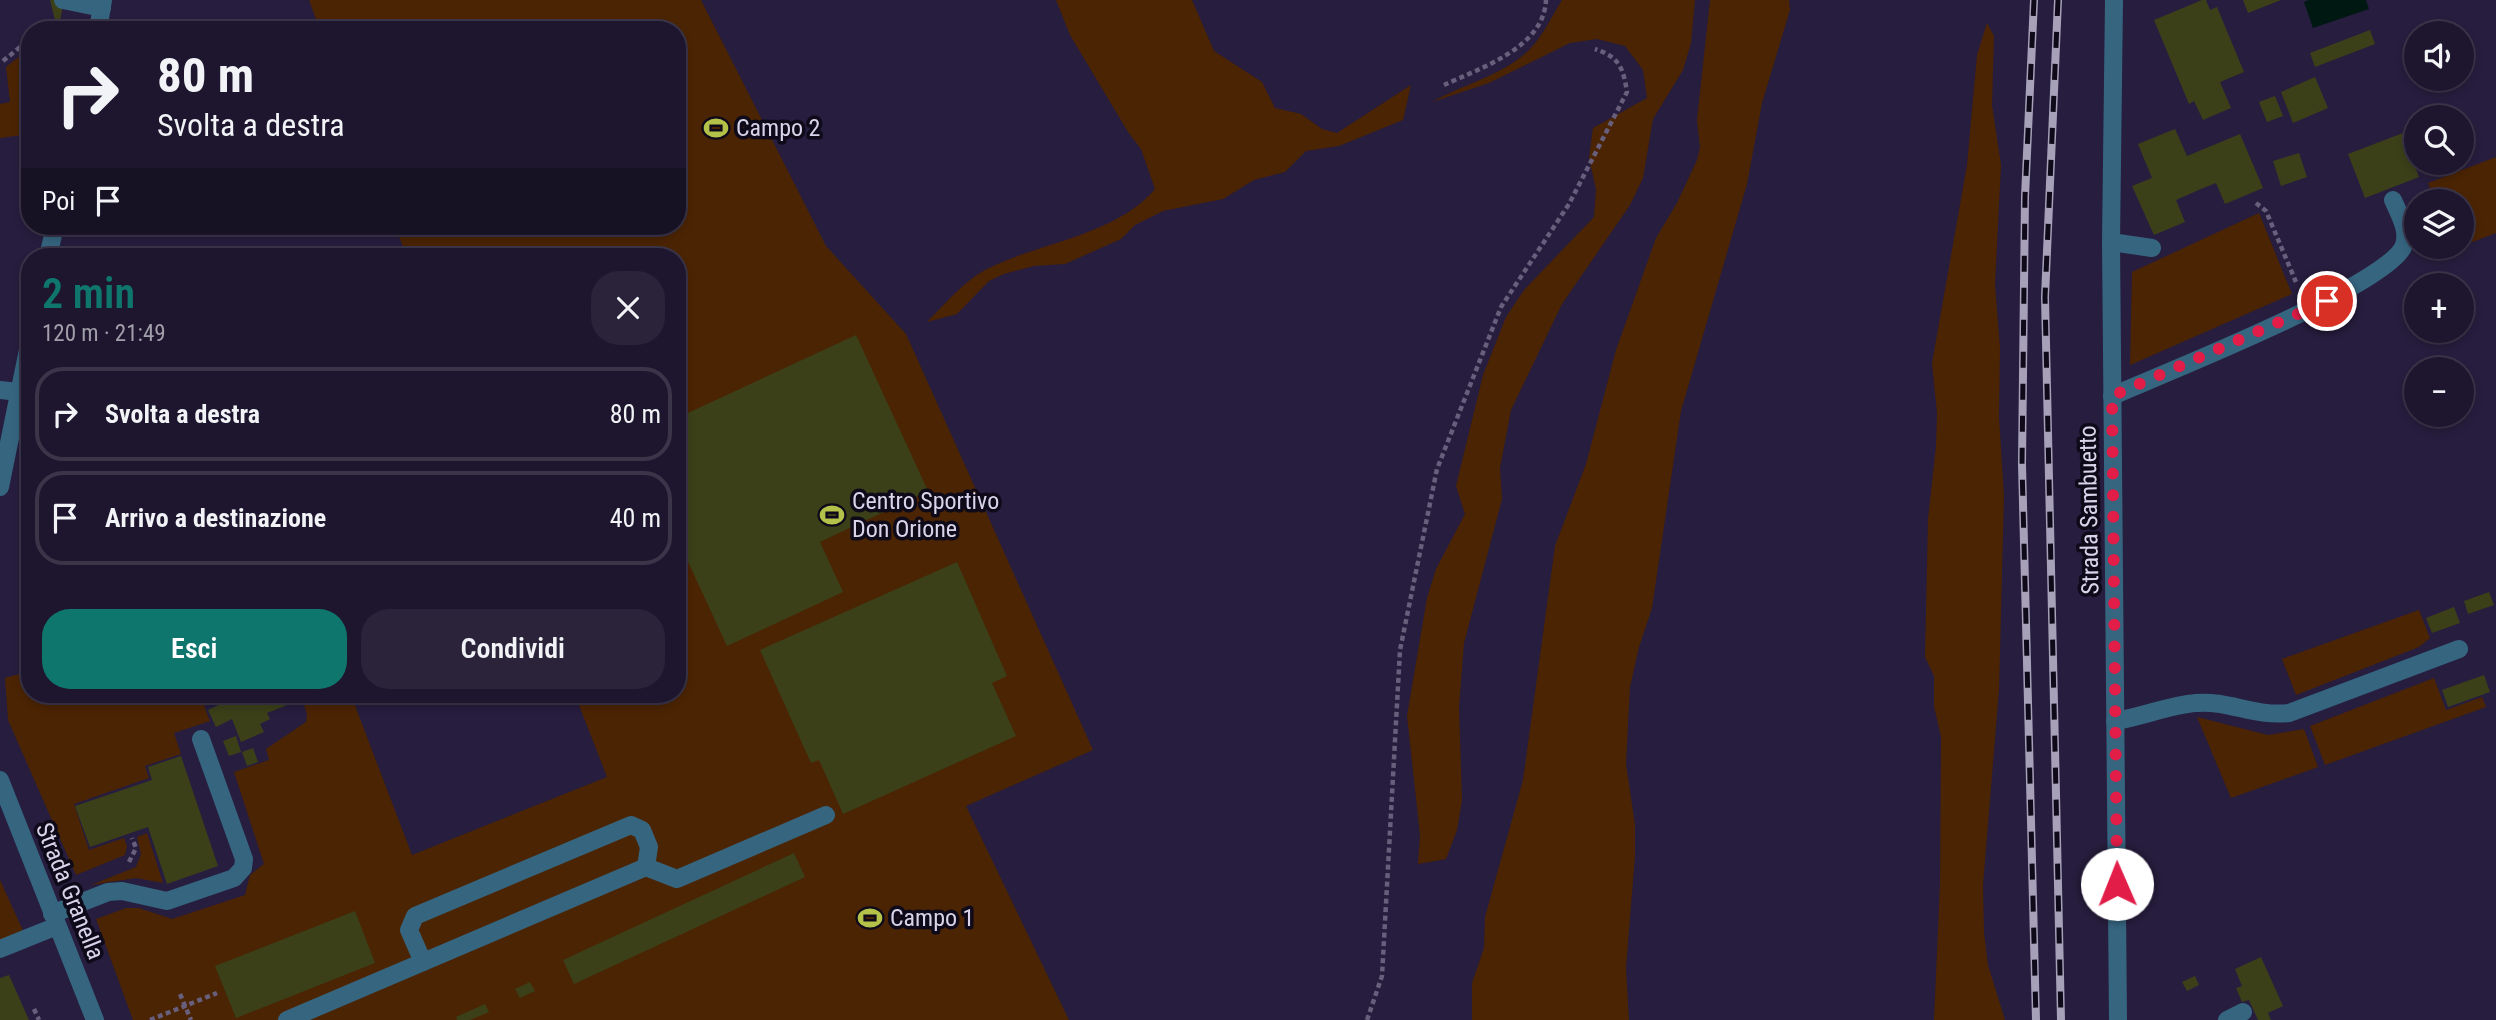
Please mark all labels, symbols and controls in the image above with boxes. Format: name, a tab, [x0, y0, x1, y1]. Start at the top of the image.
map controls	[2404, 21, 2474, 427]
button: sound	[2404, 21, 2474, 91]
text: 80 m	[157, 47, 254, 104]
icon: right	[42, 49, 133, 140]
button: search	[2404, 105, 2474, 175]
text: Svolta a destra	[157, 106, 345, 144]
sports icon: Campo 2	[702, 114, 730, 142]
place label: Campo 2	[736, 114, 820, 142]
icon: arrive	[89, 182, 127, 220]
text: Poi	[42, 186, 75, 216]
button: layers	[2404, 189, 2474, 259]
text: 2 min	[42, 269, 135, 318]
button: close	[591, 271, 665, 345]
pin	[2297, 271, 2357, 331]
button: +	[2404, 273, 2474, 343]
icon: arrive	[2308, 282, 2346, 320]
text: 120 m · 21:49	[42, 320, 166, 347]
button: −	[2404, 357, 2474, 427]
icon: right	[46, 395, 84, 433]
text: Svolta a destra	[105, 399, 260, 429]
text: 80 m	[610, 399, 661, 429]
street label: Strada Sambuetto	[2074, 425, 2104, 595]
place label: Centro Sportivo Don Orione	[852, 487, 999, 543]
icon: arrive	[46, 499, 84, 537]
sports icon: Centro Sportivo Don Orione	[818, 501, 846, 529]
text: Arrivo a destinazione	[105, 503, 326, 533]
text: 40 m	[610, 503, 661, 533]
button: Esci	[42, 609, 347, 689]
button: Condividi	[361, 609, 665, 689]
street label: Strada Granella	[30, 819, 110, 963]
position arrow	[2080, 847, 2154, 921]
sports icon: Campo 1	[856, 904, 884, 932]
place label: Campo 1	[890, 904, 974, 932]

